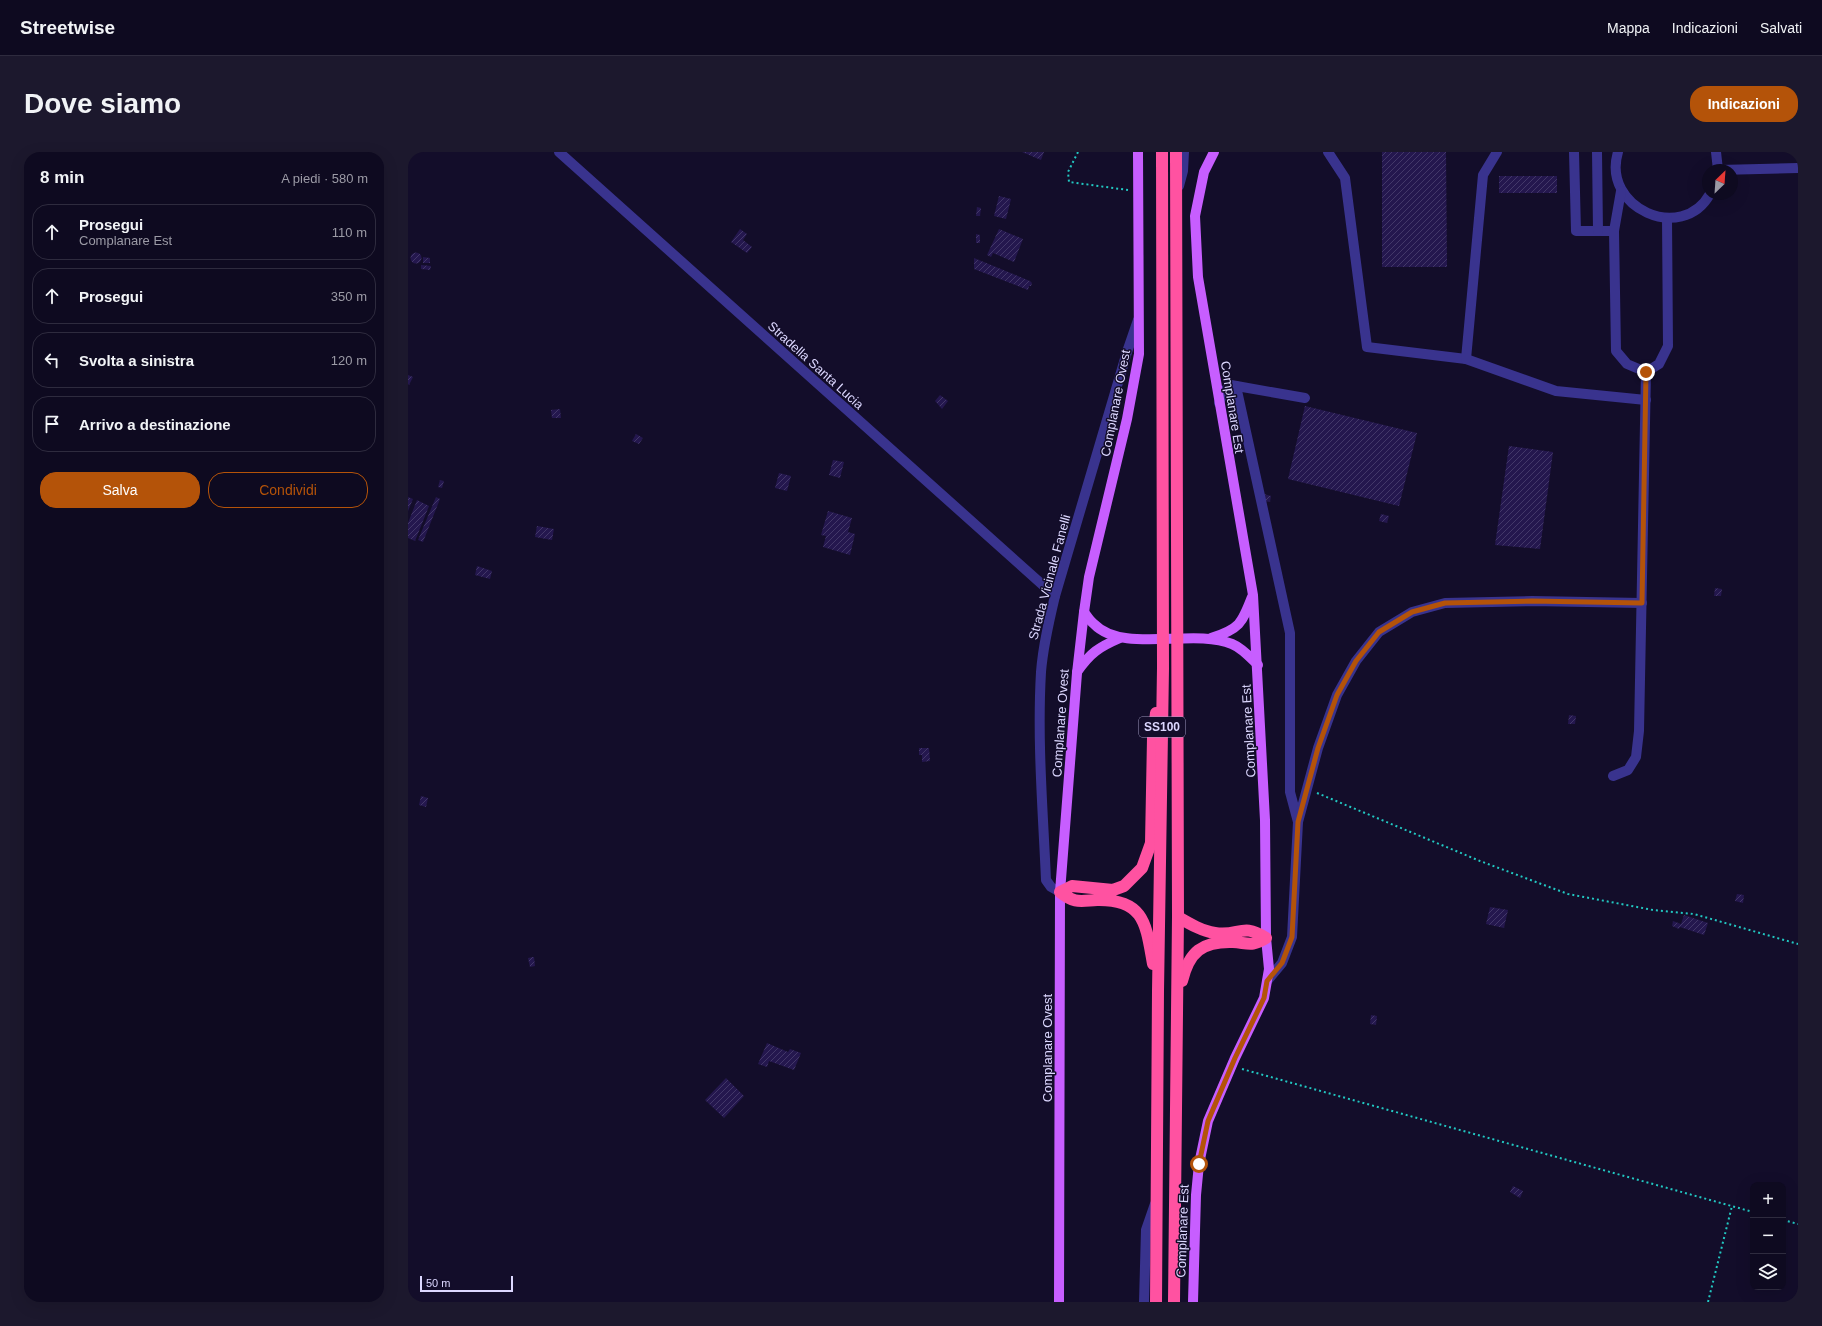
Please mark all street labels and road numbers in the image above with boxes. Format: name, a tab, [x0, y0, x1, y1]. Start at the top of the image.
street label: Stradella Santa Lucia	[765, 318, 867, 413]
street label: Complanare Ovest	[1098, 348, 1133, 458]
street label: Complanare Est	[1218, 360, 1247, 455]
street label: Strada Vicinale Fanelli	[1026, 513, 1073, 641]
street label: Complanare Ovest	[1049, 668, 1072, 778]
street label: Complanare Est	[1239, 684, 1258, 778]
road number: SS100	[1139, 717, 1185, 737]
street label: Complanare Ovest	[1040, 993, 1055, 1102]
street label: Complanare Est	[1173, 1184, 1192, 1278]

